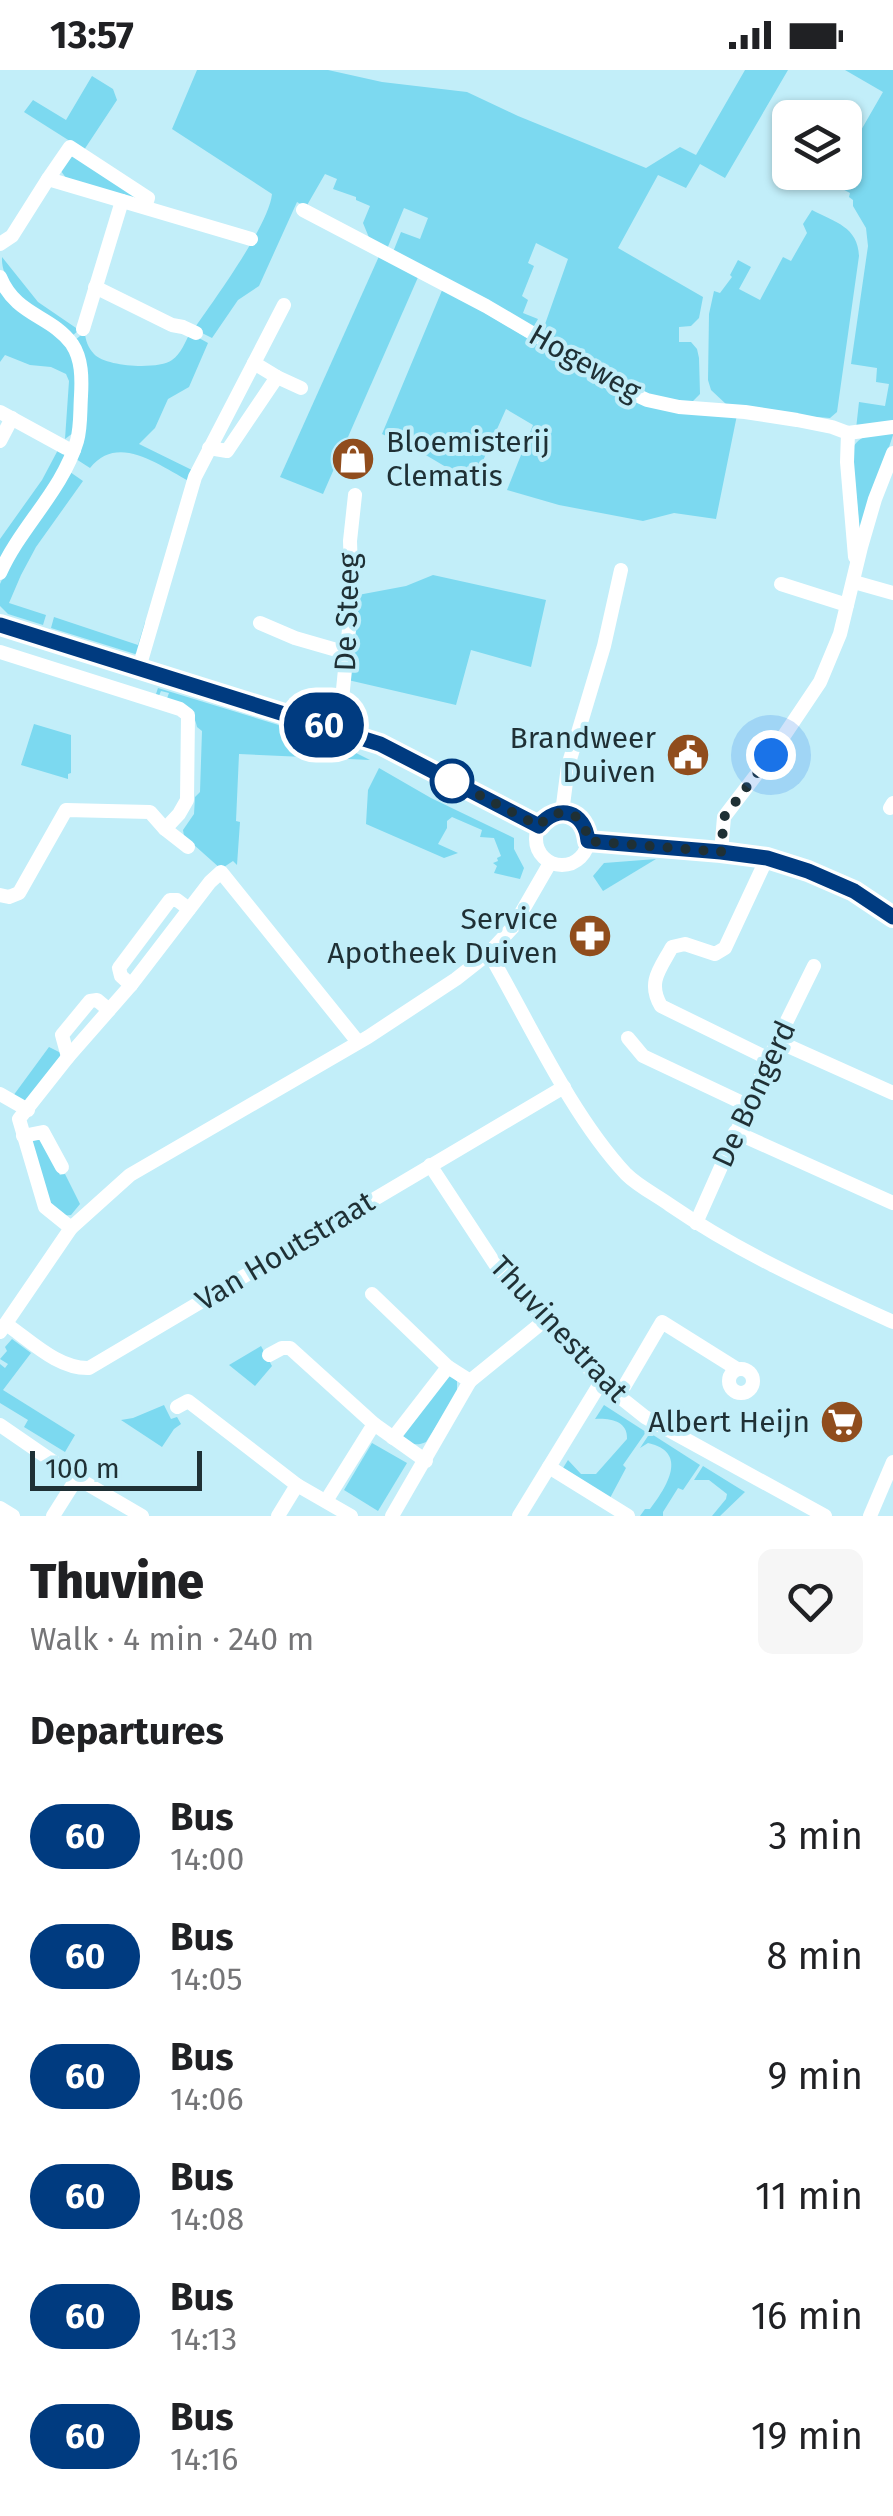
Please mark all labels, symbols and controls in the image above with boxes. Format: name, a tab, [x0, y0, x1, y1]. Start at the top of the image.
text: 13:57	[50, 12, 134, 58]
map controls	[772, 100, 862, 190]
button: layers	[772, 100, 862, 190]
street label: Hogeweg	[523, 317, 648, 409]
place label: Bloemisterij Clematis	[386, 424, 550, 494]
shop icon: Bloemisterij Clematis	[330, 436, 376, 482]
street label: De Steeg	[327, 552, 367, 672]
line badge: 60	[279, 692, 369, 758]
text: 60	[304, 704, 344, 746]
place label: Brandweer Duiven	[510, 720, 656, 790]
your location	[746, 730, 796, 780]
public building icon: Brandweer Duiven	[665, 732, 711, 778]
unlabelled marker	[431, 760, 473, 802]
place label: Service Apotheek Duiven	[327, 901, 558, 971]
pharmacy icon: Service Apotheek Duiven	[567, 913, 613, 959]
street label: De Bongerd	[704, 1015, 804, 1173]
street label: Van Houtstraat	[189, 1183, 381, 1319]
street label: Thuvinestraat	[482, 1249, 636, 1410]
supermarket icon: Albert Heijn	[819, 1399, 865, 1445]
place label: Albert Heijn	[648, 1404, 810, 1440]
scale bar	[30, 1446, 202, 1490]
text: 100 m	[45, 1452, 120, 1485]
button: heart	[758, 1549, 863, 1654]
text: Thuvine	[30, 1553, 204, 1611]
text: Walk · 4 min · 240 m	[30, 1620, 314, 1658]
text: Departures	[30, 1708, 224, 1754]
text: Bus	[170, 1794, 234, 1840]
text: 3 min	[768, 1813, 863, 1859]
text: 60	[65, 1815, 105, 1857]
text: 14:00	[170, 1840, 244, 1878]
text: Bus	[170, 1914, 234, 1960]
text: 8 min	[766, 1933, 863, 1979]
text: 60	[65, 1935, 105, 1977]
text: 14:05	[170, 1960, 242, 1998]
text: Bus	[170, 2034, 234, 2080]
text: 9 min	[767, 2053, 863, 2099]
text: 60	[65, 2055, 105, 2097]
text: 14:06	[170, 2080, 243, 2118]
text: Bus	[170, 2154, 234, 2200]
text: 11 min	[755, 2173, 863, 2219]
text: 60	[65, 2175, 105, 2217]
text: 14:08	[170, 2200, 244, 2238]
text: Bus	[170, 2274, 234, 2320]
text: 16 min	[751, 2293, 863, 2339]
text: 60	[65, 2295, 105, 2337]
text: 14:13	[170, 2320, 237, 2358]
text: Bus	[170, 2394, 234, 2440]
text: 19 min	[751, 2413, 863, 2459]
text: 60	[65, 2415, 105, 2457]
text: 14:16	[170, 2440, 238, 2478]

